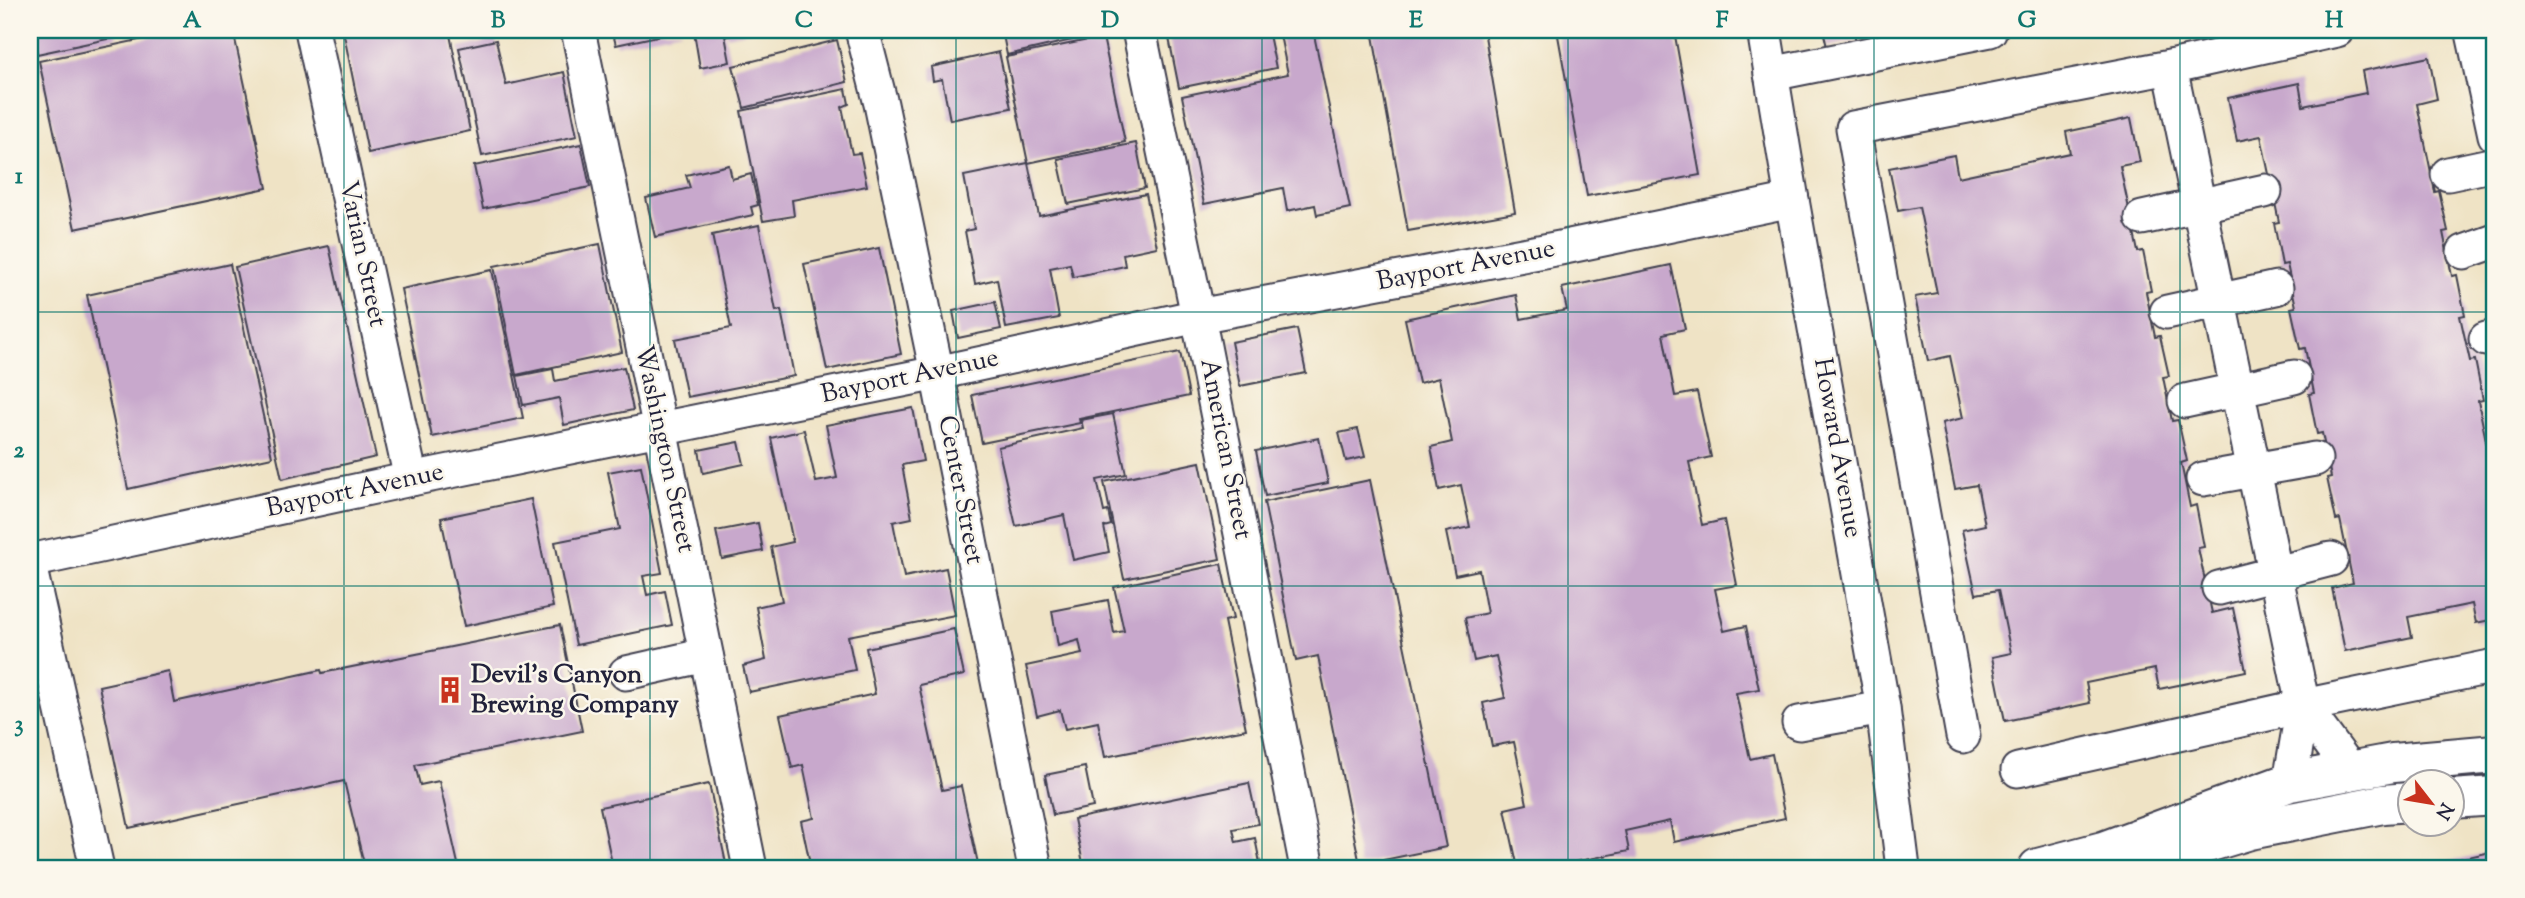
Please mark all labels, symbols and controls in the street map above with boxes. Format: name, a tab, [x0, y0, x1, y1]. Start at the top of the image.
text: A	[183, 5, 202, 38]
text: B	[491, 5, 506, 38]
text: C	[795, 5, 813, 38]
text: D	[1101, 5, 1119, 38]
text: E	[1409, 5, 1423, 38]
text: F	[1716, 5, 1729, 38]
text: G	[2018, 5, 2037, 38]
text: H	[2325, 5, 2344, 38]
text: 1	[15, 161, 23, 194]
street label: Varian Street	[328, 178, 396, 330]
street label: Bayport Avenue	[1374, 231, 1558, 301]
street label: Bayport Avenue	[818, 340, 1002, 414]
street label: Washington Street	[624, 342, 704, 556]
street label: Howard Avenue	[1803, 355, 1871, 541]
street label: American Street	[1189, 356, 1261, 543]
street label: Center Street	[927, 412, 993, 568]
text: 2	[14, 435, 25, 468]
street label: Bayport Avenue	[263, 454, 447, 528]
place label: Devil's Canyon Brewing Company	[471, 657, 679, 724]
building icon: Devil's Canyon Brewing Company	[435, 675, 465, 705]
text: 3	[14, 709, 24, 742]
north arrow	[2396, 768, 2466, 838]
text: N	[2428, 797, 2459, 824]

